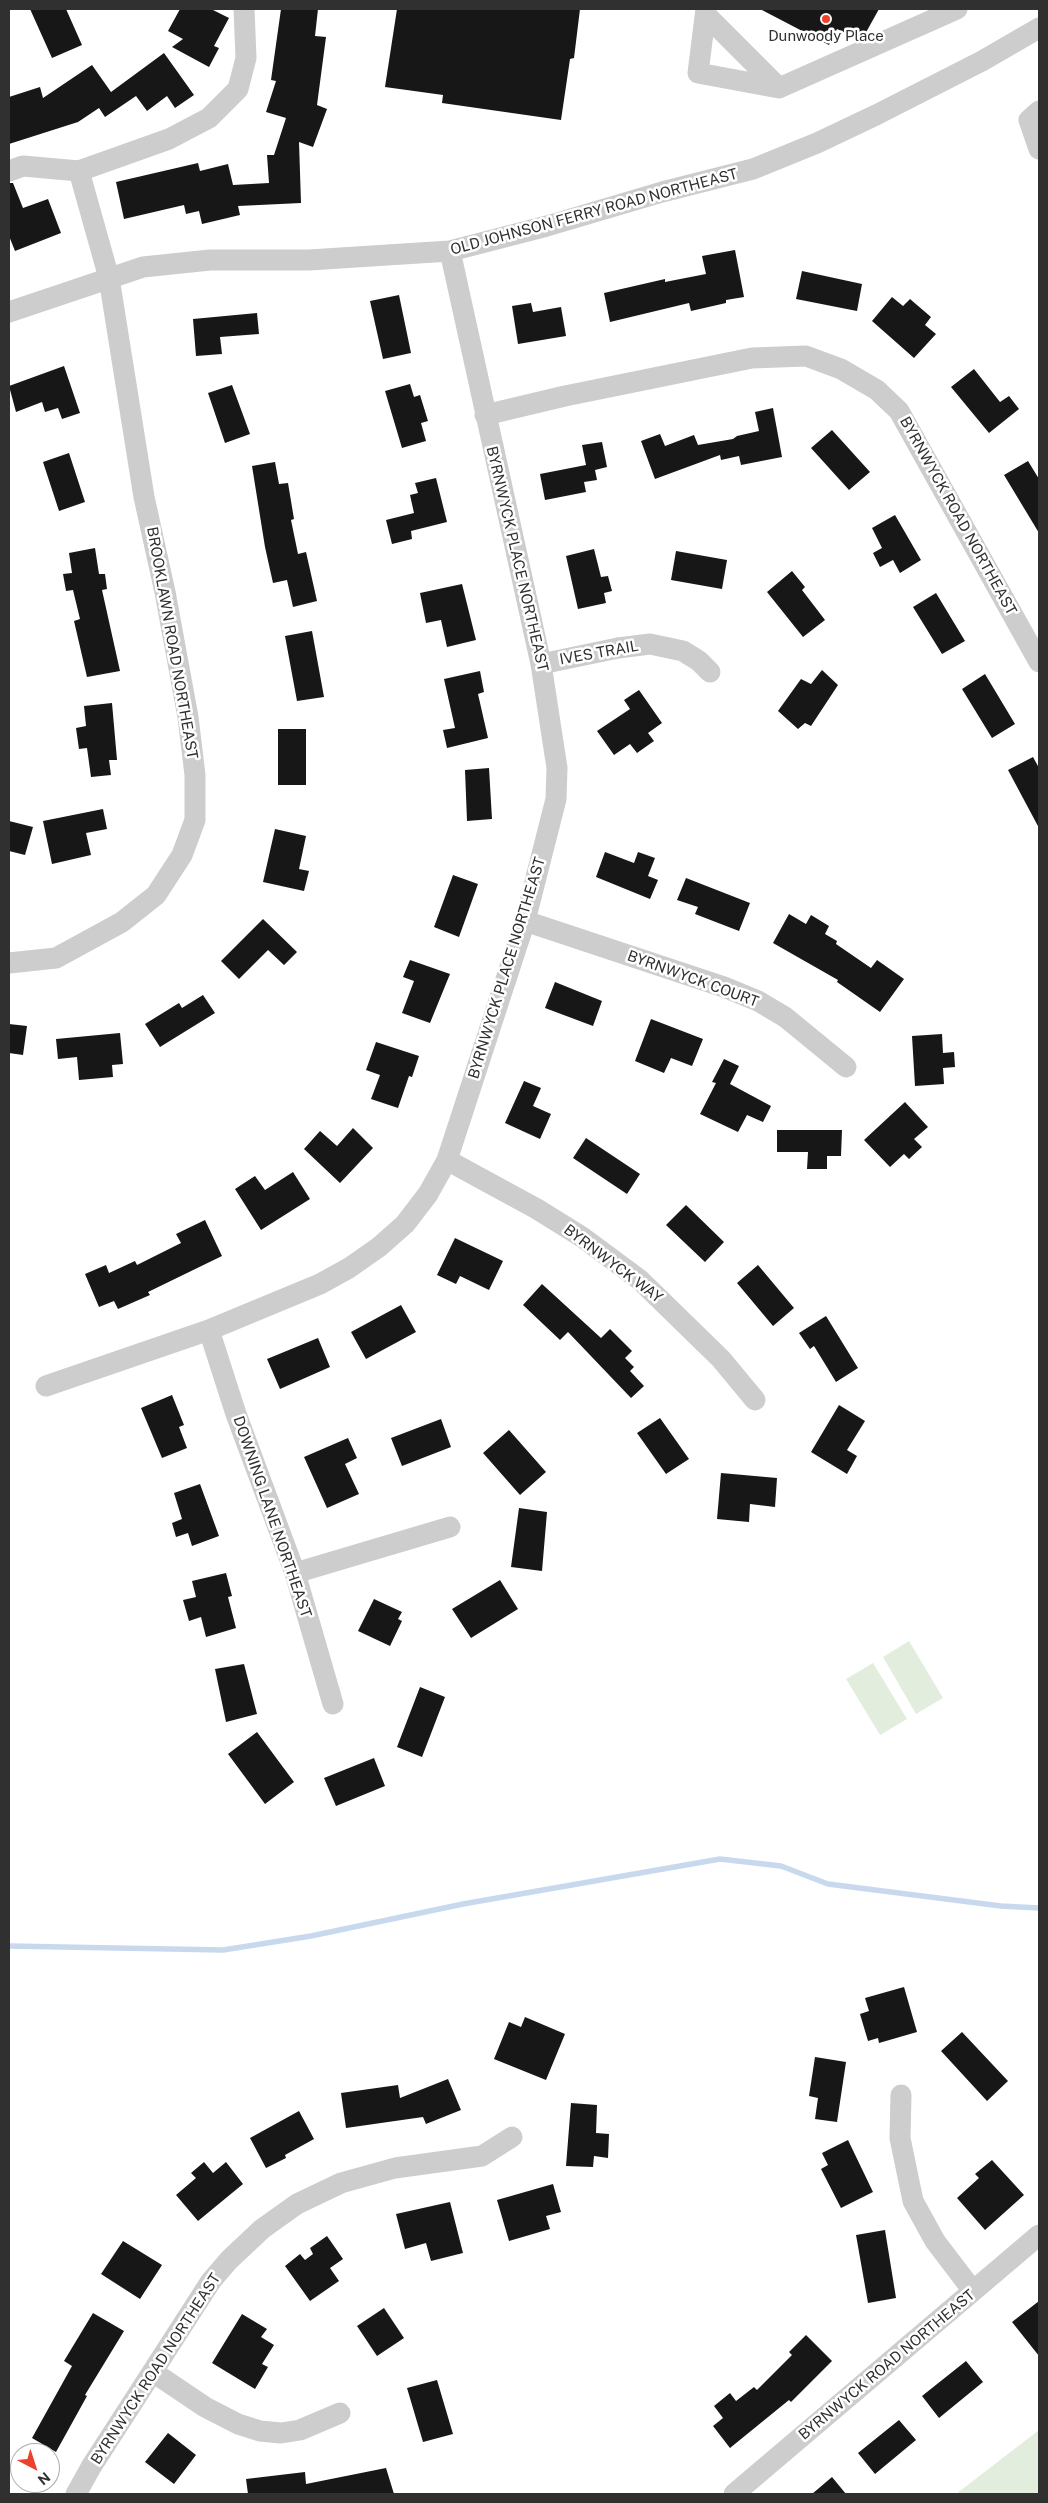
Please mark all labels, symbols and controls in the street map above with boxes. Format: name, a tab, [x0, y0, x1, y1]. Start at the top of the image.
marker: Dunwoody Place	[820, 13, 832, 25]
place label: Dunwoody Place	[768, 27, 884, 45]
street label: OLD JOHNSON FERRY ROAD NORTHEAST	[448, 165, 740, 259]
street label: BYRNWYCK ROAD NORTHEAST	[896, 414, 1020, 618]
street label: BYRNWYCK PLACE NORTHEAST	[482, 445, 552, 673]
street label: BROOKLAWN ROAD NORTHEAST	[143, 525, 201, 761]
street label: IVES TRAIL	[558, 637, 640, 669]
street label: BYRNWYCK PLACE NORTHEAST	[465, 855, 549, 1081]
street label: BYRNWYCK COURT	[625, 947, 761, 1011]
street label: BYRNWYCK WAY	[560, 1221, 666, 1307]
street label: DOWNING LANE NORTHEAST	[229, 1414, 315, 1620]
street label: BYRNWYCK ROAD NORTHEAST	[87, 2270, 225, 2468]
street label: BYRNWYCK ROAD NORTHEAST	[795, 2286, 979, 2444]
north arrow	[10, 2443, 60, 2493]
text: N	[35, 2469, 53, 2488]

